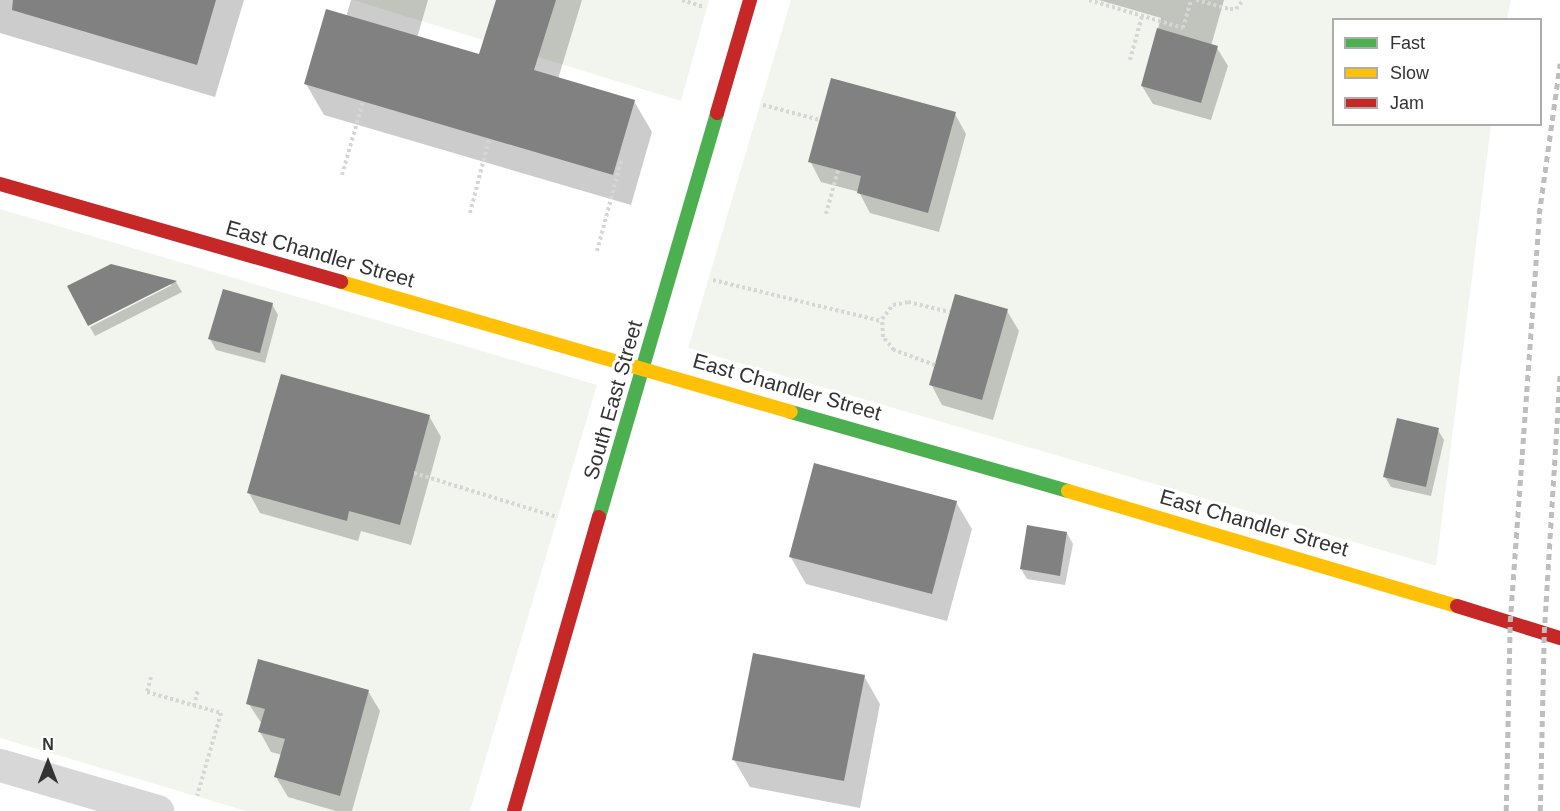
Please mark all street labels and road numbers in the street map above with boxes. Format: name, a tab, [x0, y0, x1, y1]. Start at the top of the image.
street label: East Chandler Street	[223, 215, 417, 293]
street label: South East Street	[578, 317, 648, 483]
street label: East Chandler Street	[690, 348, 884, 426]
street label: East Chandler Street	[1157, 484, 1351, 562]

